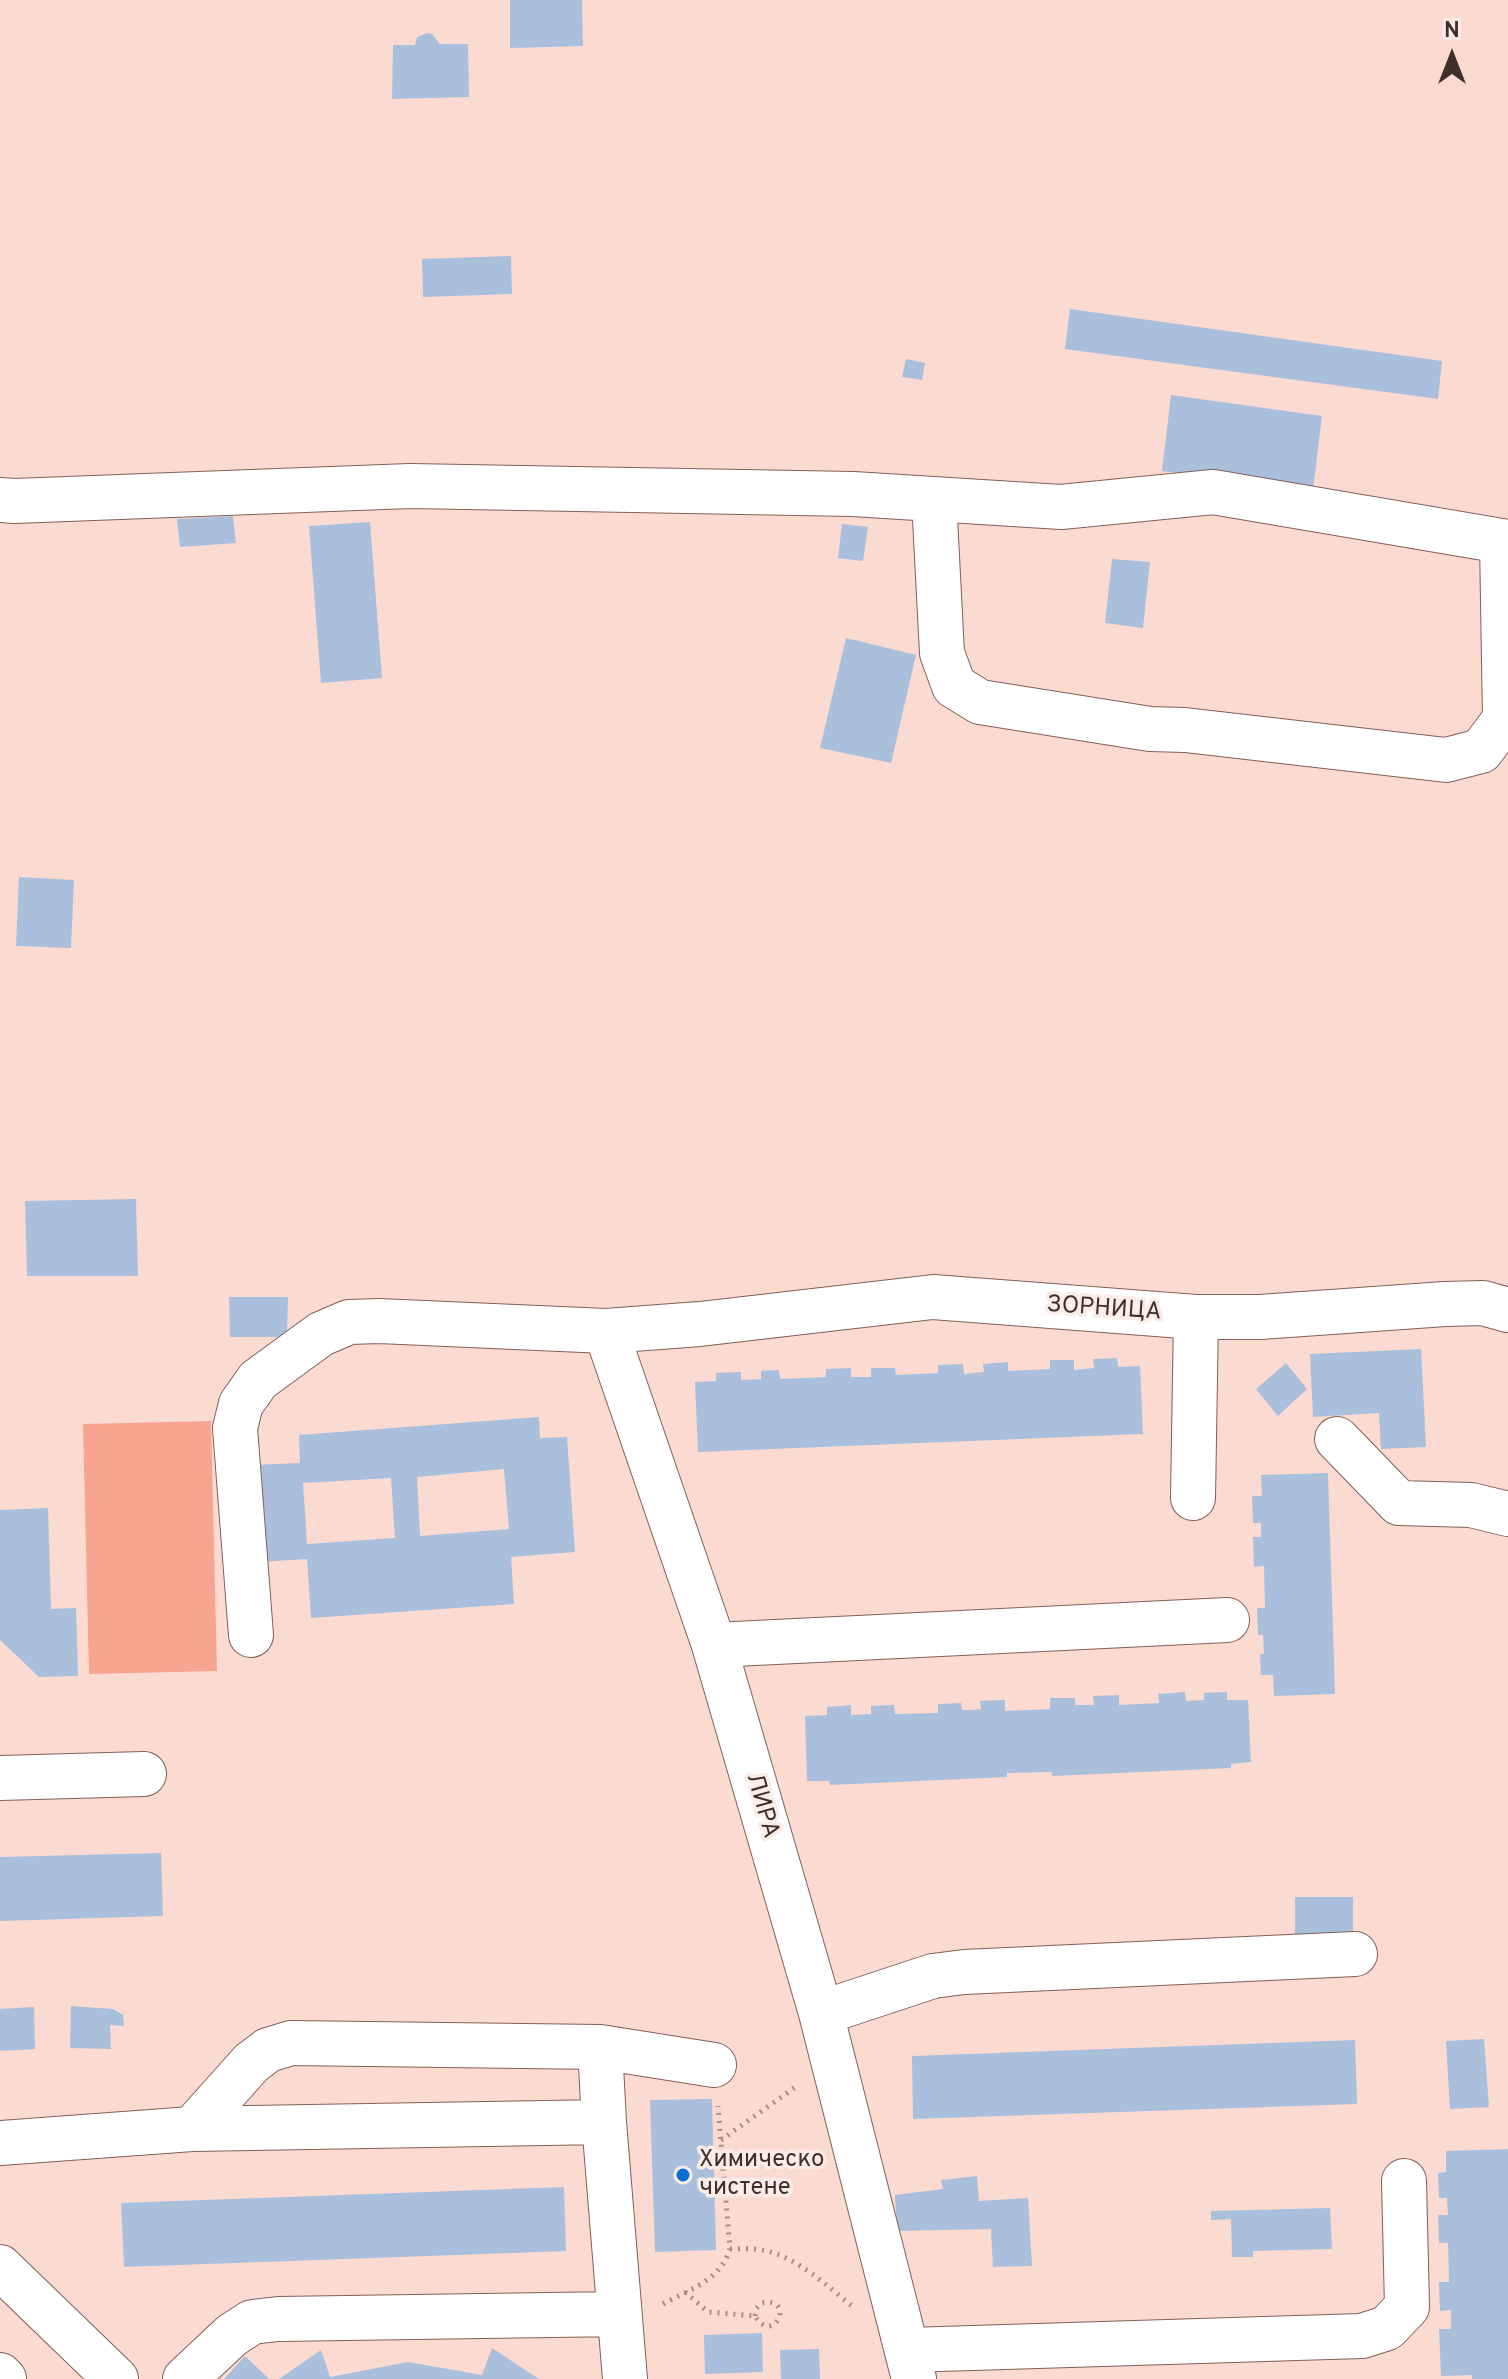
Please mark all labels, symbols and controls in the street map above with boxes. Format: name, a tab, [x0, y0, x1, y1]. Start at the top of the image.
north arrow	[1412, 16, 1492, 96]
text: N	[1444, 18, 1460, 45]
street label: ЗОРНИЦА	[1046, 1292, 1162, 1328]
street label: ЛИРА	[738, 1770, 784, 1842]
place label: Химическо чистене	[699, 2147, 824, 2203]
marker: Химическо чистене	[674, 2166, 692, 2184]

